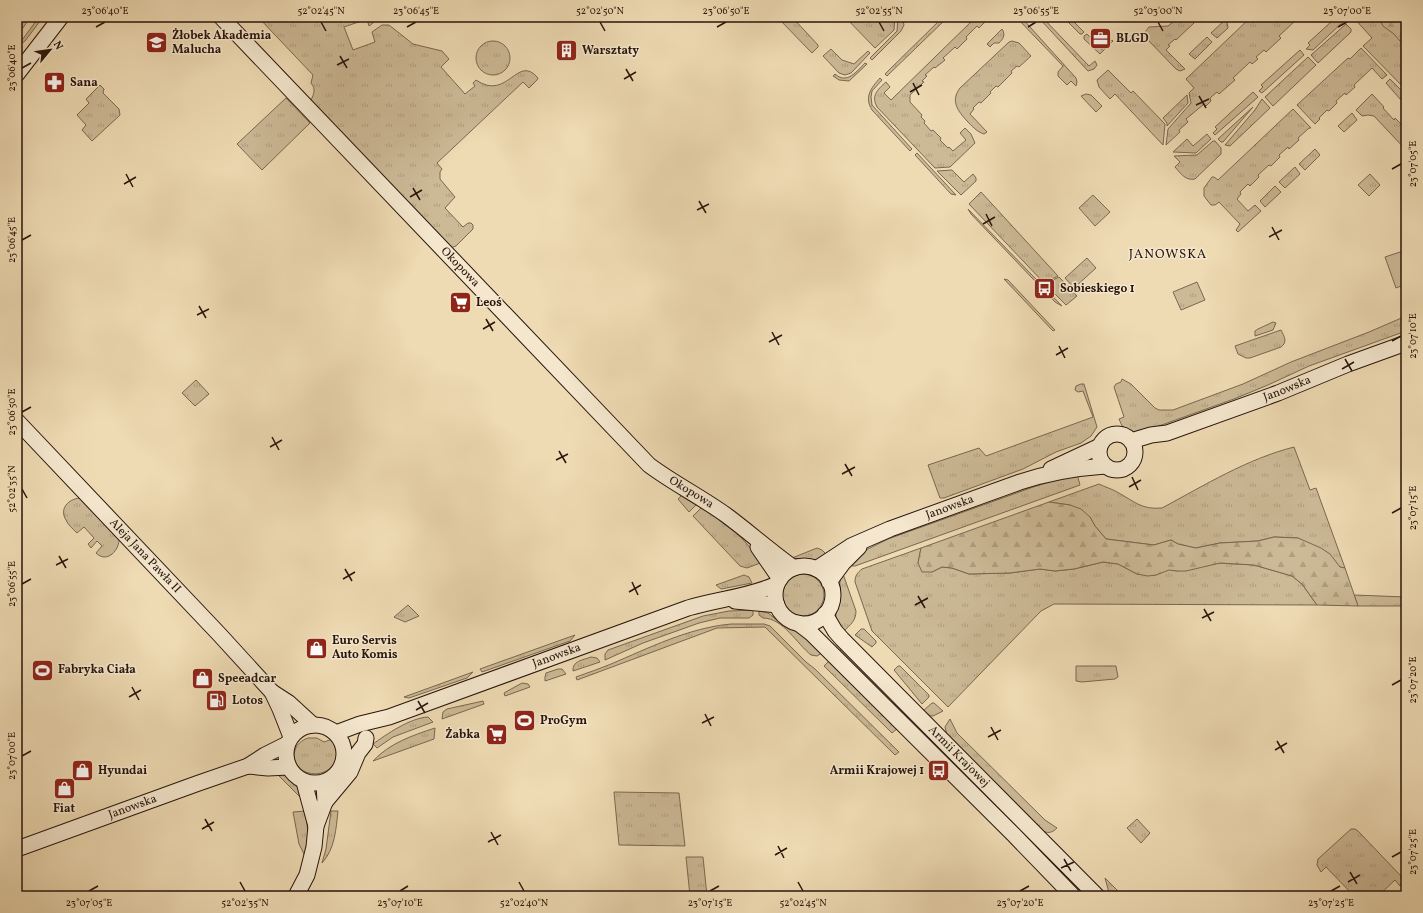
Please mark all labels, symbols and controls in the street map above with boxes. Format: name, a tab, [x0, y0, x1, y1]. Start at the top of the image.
text: 23°06'40"E	[81, 4, 129, 18]
text: 52°02'45"N	[297, 4, 345, 18]
text: 23°06'45"E	[393, 4, 439, 18]
text: 52°02'50"N	[576, 4, 625, 18]
text: 23°06'50"E	[703, 4, 749, 18]
text: 52°02'55"N	[855, 4, 903, 18]
text: 23°06'55"E	[1013, 4, 1059, 18]
text: 52°03'00"N	[1133, 4, 1183, 18]
text: 23°07'00"E	[1323, 4, 1371, 18]
office icon: BLGD	[1087, 26, 1113, 52]
place label: Żłobek Akademia Malucha	[172, 28, 272, 58]
north arrow	[30, 30, 70, 70]
school or university icon: Żłobek Akademia Malucha	[143, 30, 169, 56]
place label: BLGD	[1116, 31, 1149, 47]
building icon: Warsztaty	[554, 38, 580, 64]
text: N	[49, 39, 66, 53]
place label: Warsztaty	[582, 43, 639, 59]
text: 23°06'40"E	[5, 44, 19, 92]
pharmacy icon: Sana	[42, 70, 68, 96]
place label: Sana	[70, 75, 98, 91]
text: 23°07'05"E	[1406, 141, 1420, 187]
text: 23°06'45"E	[5, 217, 19, 263]
street label: Okopowa	[437, 244, 483, 291]
district label: JANOWSKA	[1129, 246, 1207, 264]
bus stop icon: Sobieskiego 1	[1031, 276, 1057, 302]
place label: Sobieskiego 1	[1060, 281, 1135, 297]
supermarket icon: Leoś	[447, 290, 473, 316]
place label: Leoś	[476, 295, 502, 311]
text: 23°07'10"E	[1406, 313, 1420, 359]
street label: Janowska	[1261, 372, 1314, 406]
text: 23°06'50"E	[5, 389, 19, 435]
text: 52°02'35"N	[5, 465, 19, 513]
street label: Okopowa	[666, 473, 717, 512]
text: 23°07'15"E	[1406, 486, 1420, 530]
street label: Janowska	[923, 491, 976, 523]
street label: Aleja Jana Pawła II	[106, 515, 184, 597]
text: 23°06'55"E	[5, 561, 19, 607]
place label: Euro Servis Auto Komis	[332, 633, 398, 663]
shop icon: Euro Servis Auto Komis	[304, 635, 330, 661]
street label: Janowska	[530, 640, 583, 672]
sports icon: Fabryka Ciała	[29, 657, 55, 683]
text: 23°07'20"E	[1406, 657, 1420, 704]
place label: Fabryka Ciała	[58, 662, 136, 678]
shop icon: Speeadcar	[189, 666, 215, 692]
place label: Speeadcar	[218, 671, 277, 687]
fuel station icon: Lotos	[204, 688, 230, 714]
place label: Lotos	[232, 693, 263, 709]
sports icon: ProGym	[511, 708, 537, 734]
place label: ProGym	[540, 713, 588, 729]
supermarket icon: Żabka	[483, 722, 509, 748]
street label: Armii Krajowej	[925, 722, 993, 791]
place label: Żabka	[445, 727, 480, 743]
text: 23°07'00"E	[5, 732, 19, 780]
shop icon: Hyundai	[70, 758, 96, 784]
bus stop icon: Armii Krajowej 1	[926, 758, 952, 784]
place label: Hyundai	[98, 763, 147, 779]
place label: Armii Krajowej 1	[830, 763, 924, 779]
shop icon: Fiat	[51, 775, 77, 801]
street label: Janowska	[106, 791, 159, 823]
place label: Fiat	[53, 801, 75, 817]
text: 23°07'25"E	[1406, 829, 1420, 875]
text: 23°07'05"E	[66, 896, 112, 910]
text: 52°02'35"N	[221, 896, 269, 910]
text: 23°07'10"E	[377, 896, 423, 910]
text: 52°02'40"N	[500, 896, 549, 910]
text: 23°07'15"E	[688, 896, 732, 910]
text: 52°02'45"N	[779, 896, 827, 910]
text: 23°07'20"E	[997, 896, 1044, 910]
text: 23°07'25"E	[1308, 896, 1354, 910]

